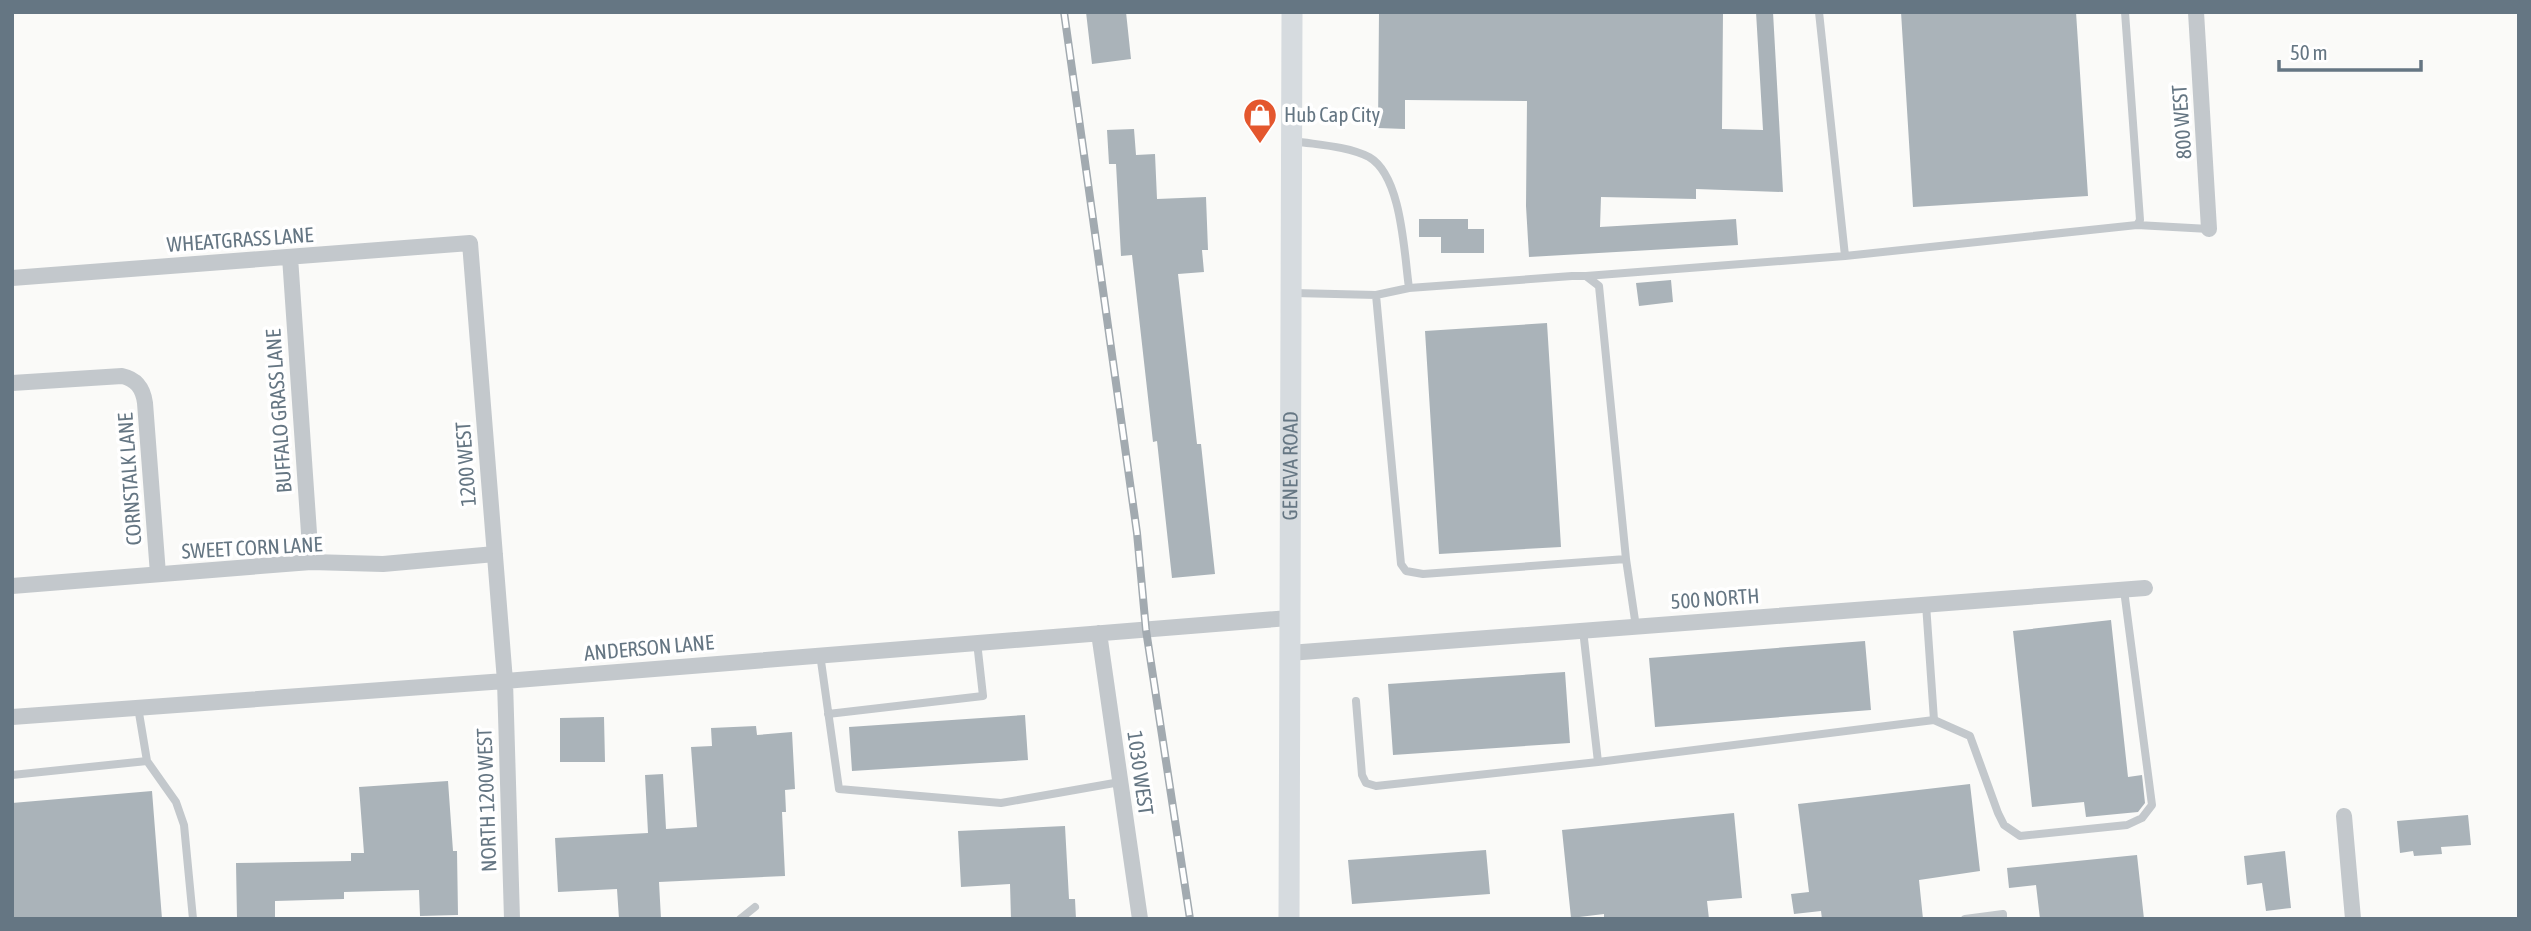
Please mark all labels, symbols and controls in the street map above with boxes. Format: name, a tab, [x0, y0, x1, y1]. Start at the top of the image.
scale bar	[2279, 28, 2421, 72]
text: 50 m	[2290, 40, 2328, 64]
street label: 800 WEST	[2166, 84, 2196, 160]
shop icon: Hub Cap City	[1241, 96, 1279, 145]
place label: Hub Cap City	[1284, 102, 1381, 126]
street label: WHEATGRASS LANE	[166, 222, 314, 256]
street label: BUFFALO GRASS LANE	[260, 328, 296, 494]
street label: GENEVA ROAD	[1277, 411, 1302, 521]
street label: CORNSTALK LANE	[112, 412, 146, 546]
street label: 1200 WEST	[450, 421, 480, 507]
street label: SWEET CORN LANE	[181, 531, 323, 563]
street label: 500 NORTH	[1670, 583, 1760, 613]
street label: ANDERSON LANE	[583, 629, 715, 665]
street label: NORTH 1200 WEST	[471, 728, 501, 872]
street label: 1030 WEST	[1123, 729, 1159, 816]

